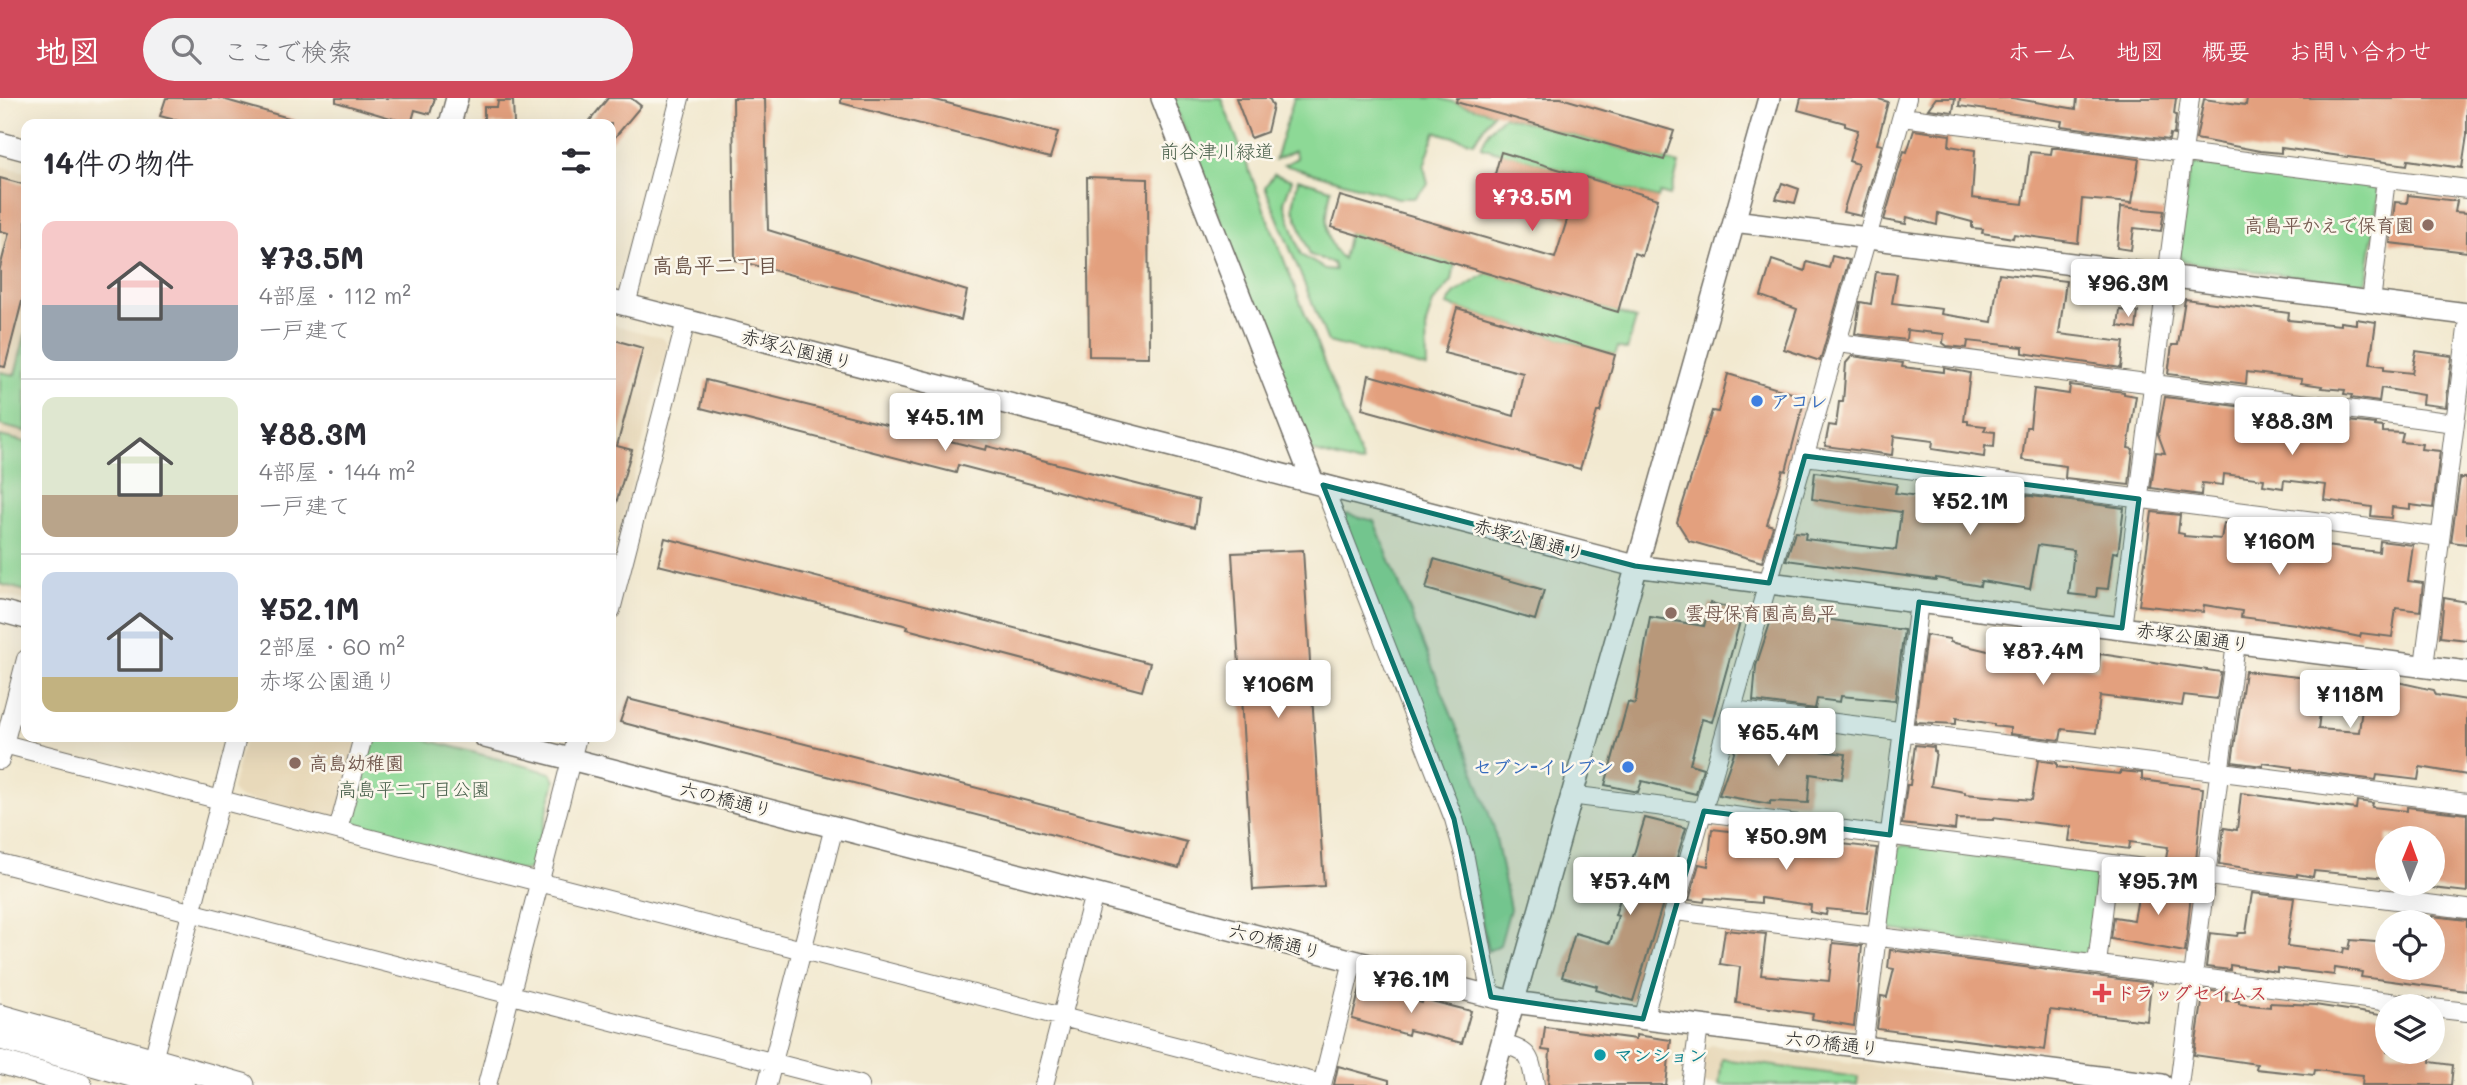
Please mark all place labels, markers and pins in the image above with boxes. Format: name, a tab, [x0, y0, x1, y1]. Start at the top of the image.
pin: ¥73.5M	[1475, 174, 1589, 233]
place label: 高島平かえで保育園	[2244, 212, 2414, 237]
marker: 高島平かえで保育園	[2420, 217, 2436, 233]
pin: ¥96.3M	[2071, 260, 2185, 319]
place label: アコレ	[1771, 388, 1828, 413]
marker: アコレ	[1749, 393, 1765, 409]
pin: ¥45.1M	[888, 394, 1002, 453]
pin: ¥88.3M	[2235, 398, 2349, 457]
pin: ¥52.1M	[1913, 478, 2027, 537]
pin: ¥160M	[2230, 518, 2328, 577]
place label: 雲母保育園高島平	[1685, 600, 1837, 625]
marker: 雲母保育園高島平	[1663, 605, 1679, 621]
pin: ¥87.4M	[1986, 628, 2100, 687]
pin: ¥106M	[1229, 660, 1327, 720]
pin: ¥118M	[2301, 670, 2399, 730]
pin: ¥65.4M	[1721, 708, 1835, 768]
place label: 高島幼稚園	[309, 750, 404, 775]
place label: セブン-イレブン	[1473, 754, 1614, 779]
marker: 高島幼稚園	[287, 755, 303, 771]
marker: セブン-イレブン	[1620, 759, 1636, 775]
pin: ¥50.9M	[1729, 812, 1843, 872]
pin: ¥57.4M	[1573, 858, 1687, 917]
pin: ¥95.7M	[2101, 858, 2215, 917]
pin: ¥76.1M	[1354, 956, 1468, 1015]
place label: ドラッグセイムス	[2116, 980, 2267, 1005]
marker: ドラッグセイムス	[2094, 985, 2110, 1001]
place label: マンション	[1614, 1042, 1707, 1067]
marker: マンション	[1592, 1047, 1608, 1063]

